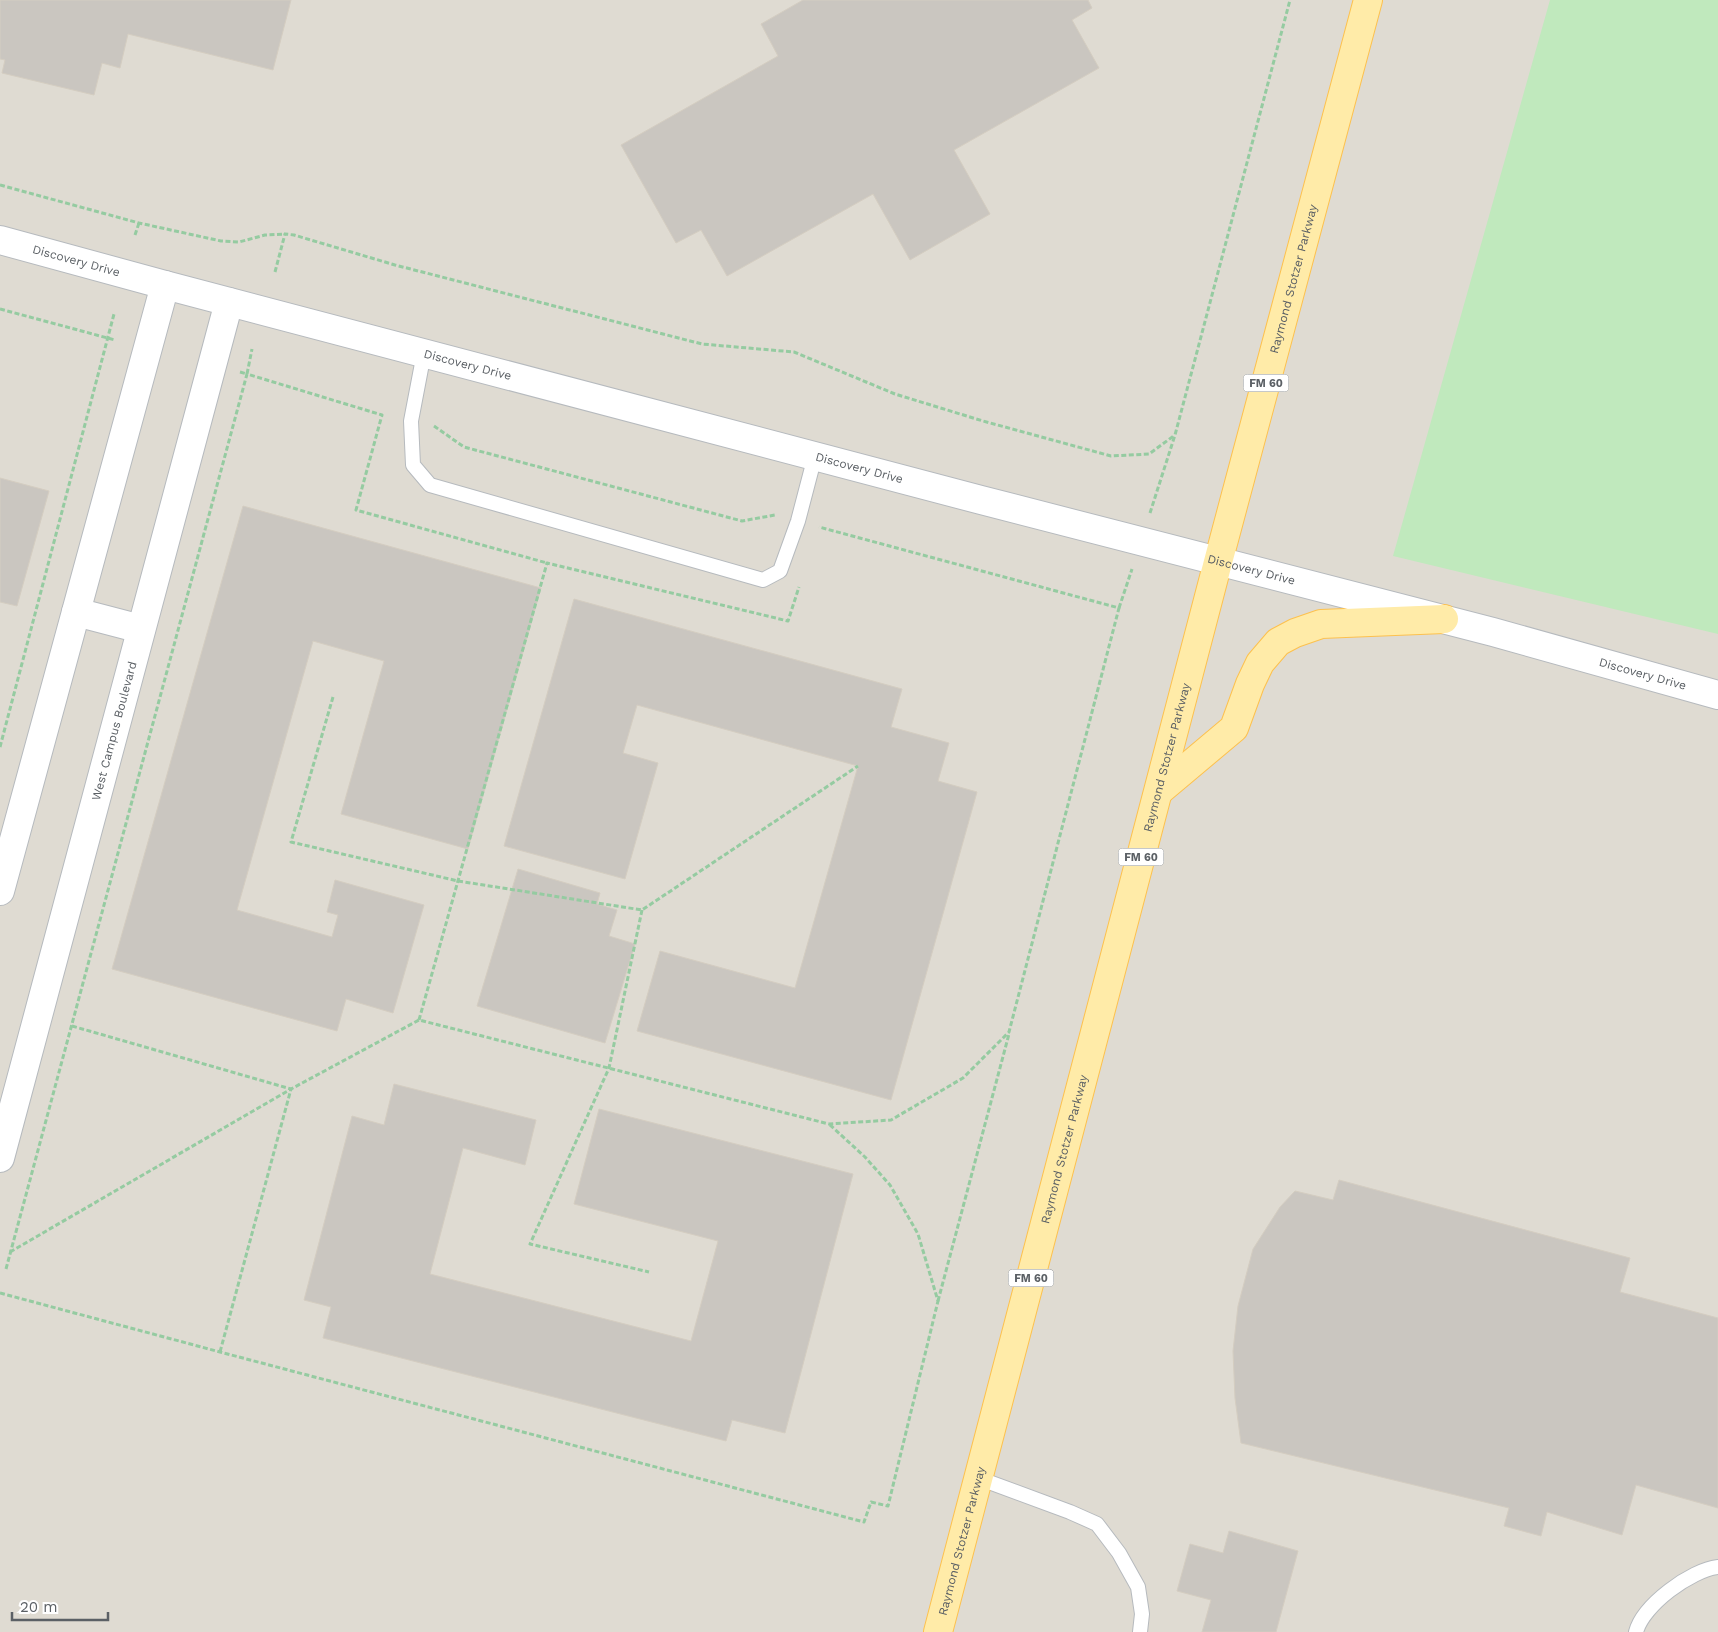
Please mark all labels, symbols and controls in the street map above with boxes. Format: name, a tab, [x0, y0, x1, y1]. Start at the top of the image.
street label: Raymond Stotzer Parkway	[1267, 202, 1320, 355]
street label: Discovery Drive	[31, 242, 122, 279]
street label: Discovery Drive	[422, 347, 513, 383]
road number: FM 60	[1244, 374, 1288, 392]
street label: Discovery Drive	[814, 450, 905, 486]
street label: Discovery Drive	[1206, 552, 1297, 588]
street label: Discovery Drive	[1597, 655, 1688, 693]
street label: West Campus Boulevard	[89, 660, 140, 802]
street label: Raymond Stotzer Parkway	[1141, 681, 1193, 834]
road number: FM 60	[1118, 849, 1164, 866]
street label: Raymond Stotzer Parkway	[1038, 1072, 1091, 1225]
road number: FM 60	[1008, 1270, 1054, 1286]
street label: Raymond Stotzer Parkway	[936, 1464, 988, 1617]
scale bar	[12, 1590, 109, 1622]
text: 20 m	[20, 1598, 58, 1616]

